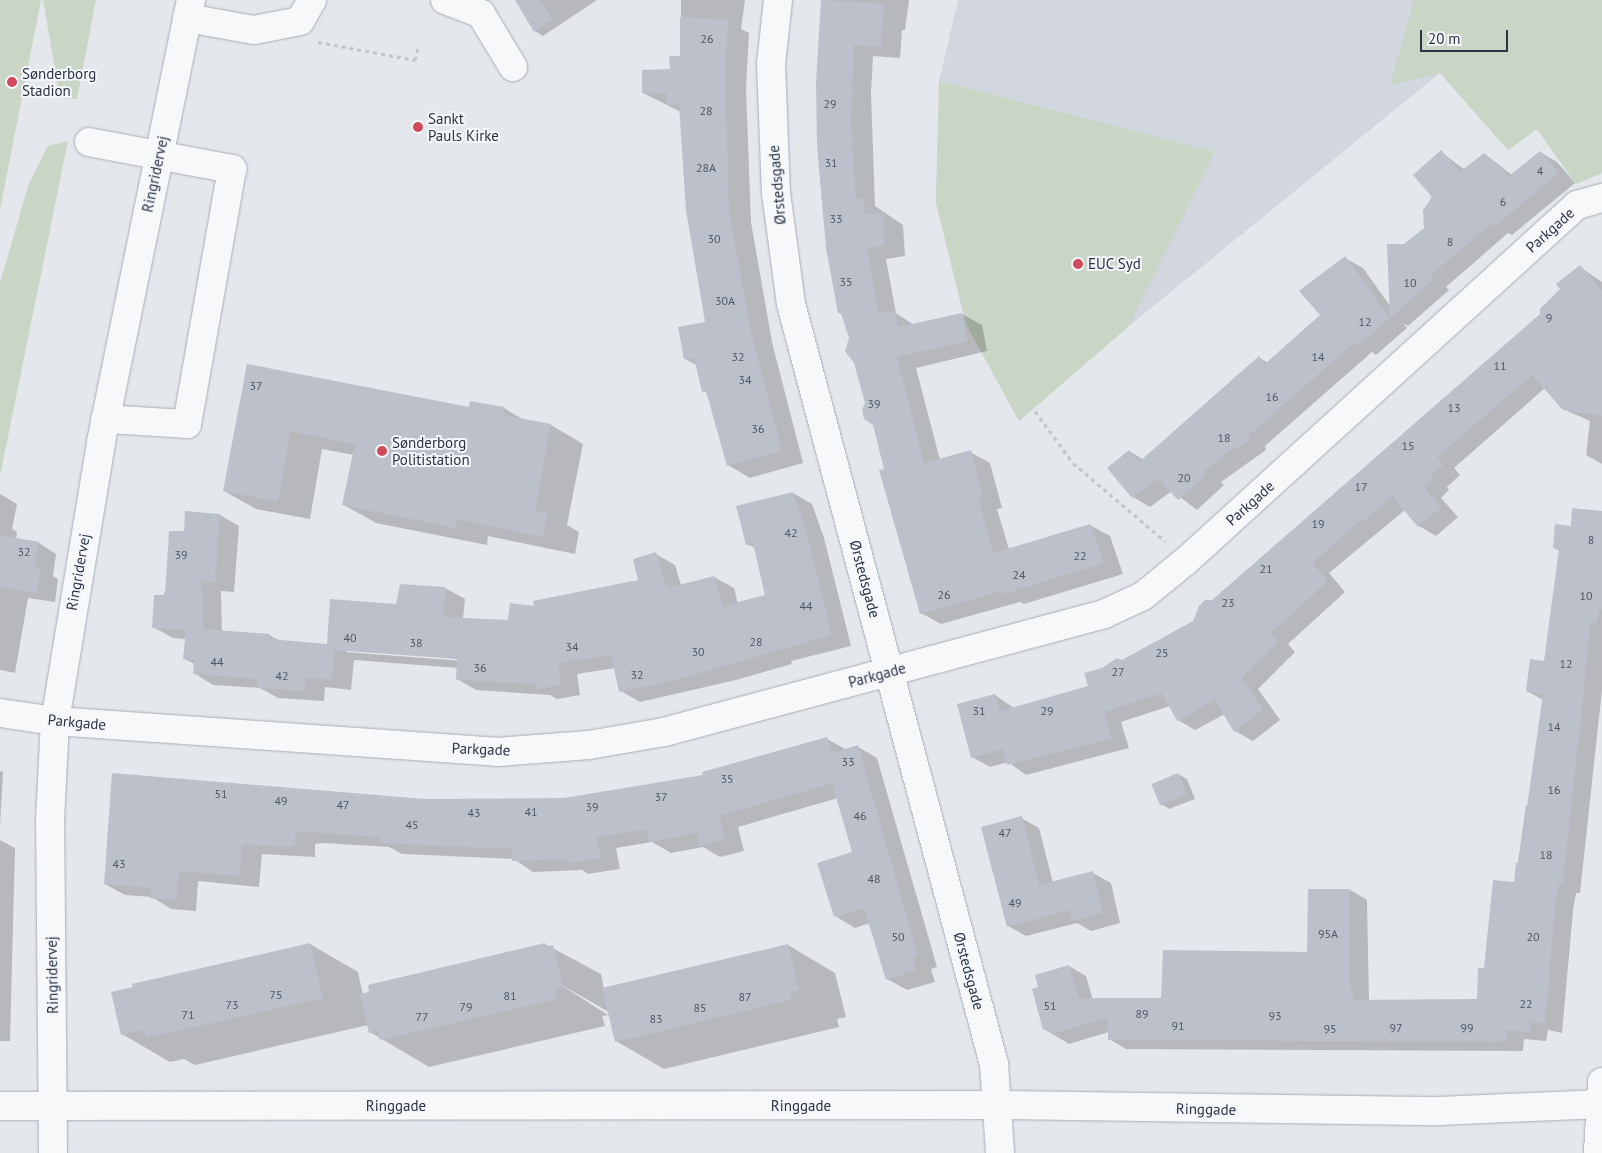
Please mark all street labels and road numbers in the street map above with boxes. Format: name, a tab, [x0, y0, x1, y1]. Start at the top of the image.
street label: Ringridervej	[138, 134, 172, 214]
street label: Ørstedsgade	[765, 144, 789, 226]
street label: Parkgade	[1522, 204, 1578, 256]
street label: Parkgade	[1222, 477, 1278, 529]
street label: Ringridervej	[62, 532, 94, 612]
street label: Ørstedsgade	[846, 538, 884, 620]
street label: Parkgade	[846, 659, 908, 691]
street label: Parkgade	[47, 710, 107, 734]
street label: Parkgade	[451, 739, 511, 759]
street label: Ørstedsgade	[950, 930, 988, 1012]
street label: Ringridervej	[42, 936, 62, 1014]
street label: Ringgade	[366, 1097, 426, 1115]
street label: Ringgade	[771, 1097, 831, 1115]
street label: Ringgade	[1176, 1099, 1236, 1119]

